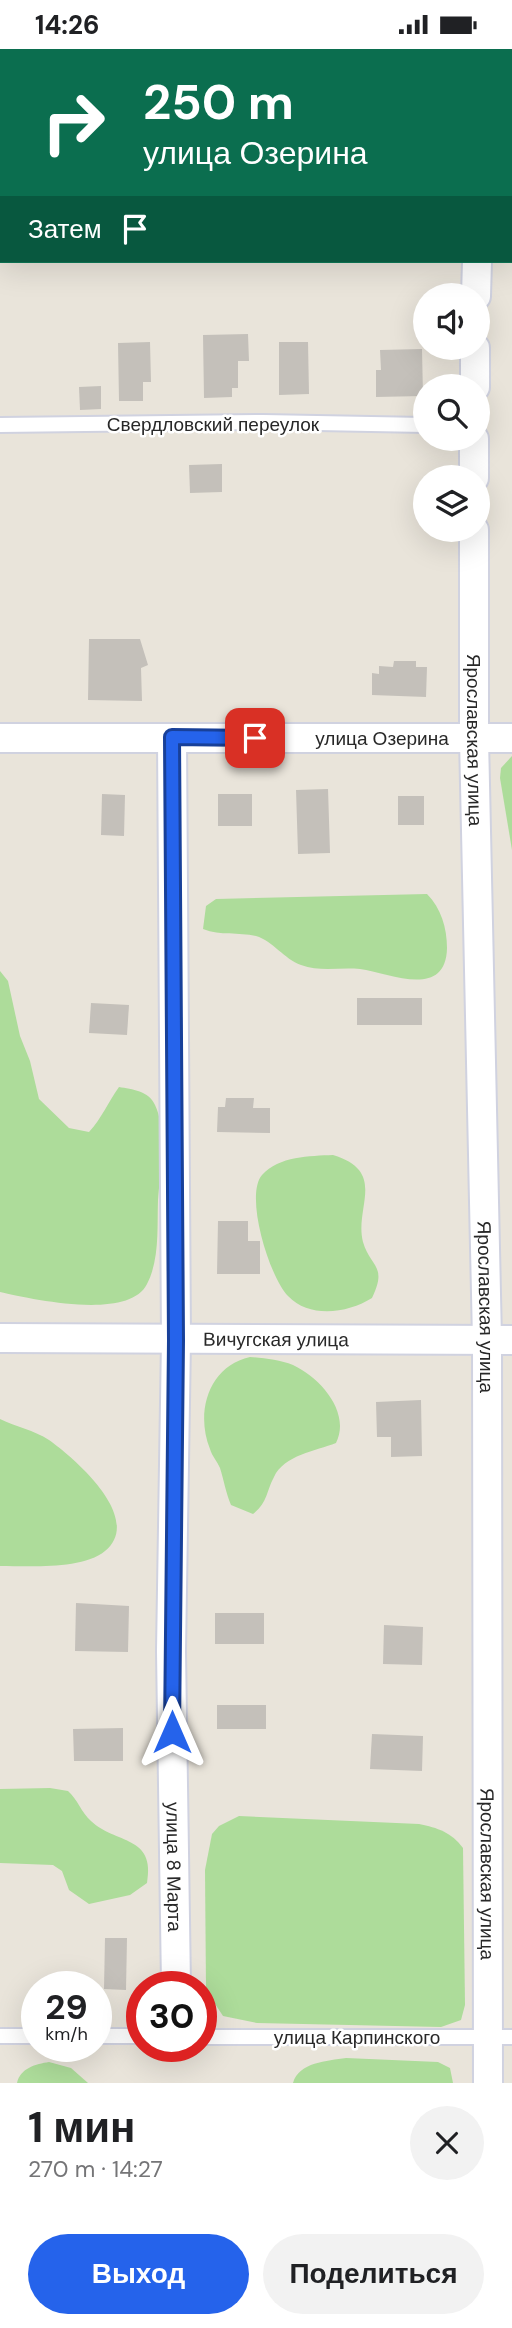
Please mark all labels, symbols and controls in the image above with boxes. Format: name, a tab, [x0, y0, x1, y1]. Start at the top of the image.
text: 14:26	[35, 8, 99, 42]
text: 250 m	[143, 70, 294, 134]
icon: right	[28, 77, 119, 168]
text: улица Озерина	[143, 132, 368, 174]
icon: arrive	[116, 210, 154, 248]
text: Затем	[28, 212, 102, 246]
map controls	[413, 283, 490, 542]
button: sound	[413, 283, 490, 360]
button: search	[413, 374, 490, 451]
street label: Свердловский переулок	[107, 412, 320, 437]
button: layers	[413, 465, 490, 542]
street label: Ярославская улица	[461, 654, 488, 827]
pin	[225, 708, 285, 768]
icon: arrive	[236, 719, 274, 757]
street label: улица Озерина	[315, 726, 449, 751]
street label: Ярославская улица	[471, 1220, 499, 1394]
street label: Вичугская улица	[203, 1327, 349, 1352]
position arrow	[135, 1695, 209, 1769]
street label: Ярославская улица	[475, 1788, 500, 1961]
street label: улица 8 Марта	[160, 1802, 187, 1932]
speed limit sign: 30	[126, 1971, 217, 2062]
text: 29	[45, 1984, 88, 2030]
text: km/h	[45, 2022, 88, 2046]
street label: улица Карпинского	[274, 2025, 440, 2050]
text: 1 мин	[28, 2100, 135, 2155]
button: close	[410, 2106, 484, 2180]
text: 270 m · 14:27	[28, 2154, 163, 2184]
button: Выход	[28, 2234, 249, 2314]
button: Поделиться	[263, 2234, 484, 2314]

